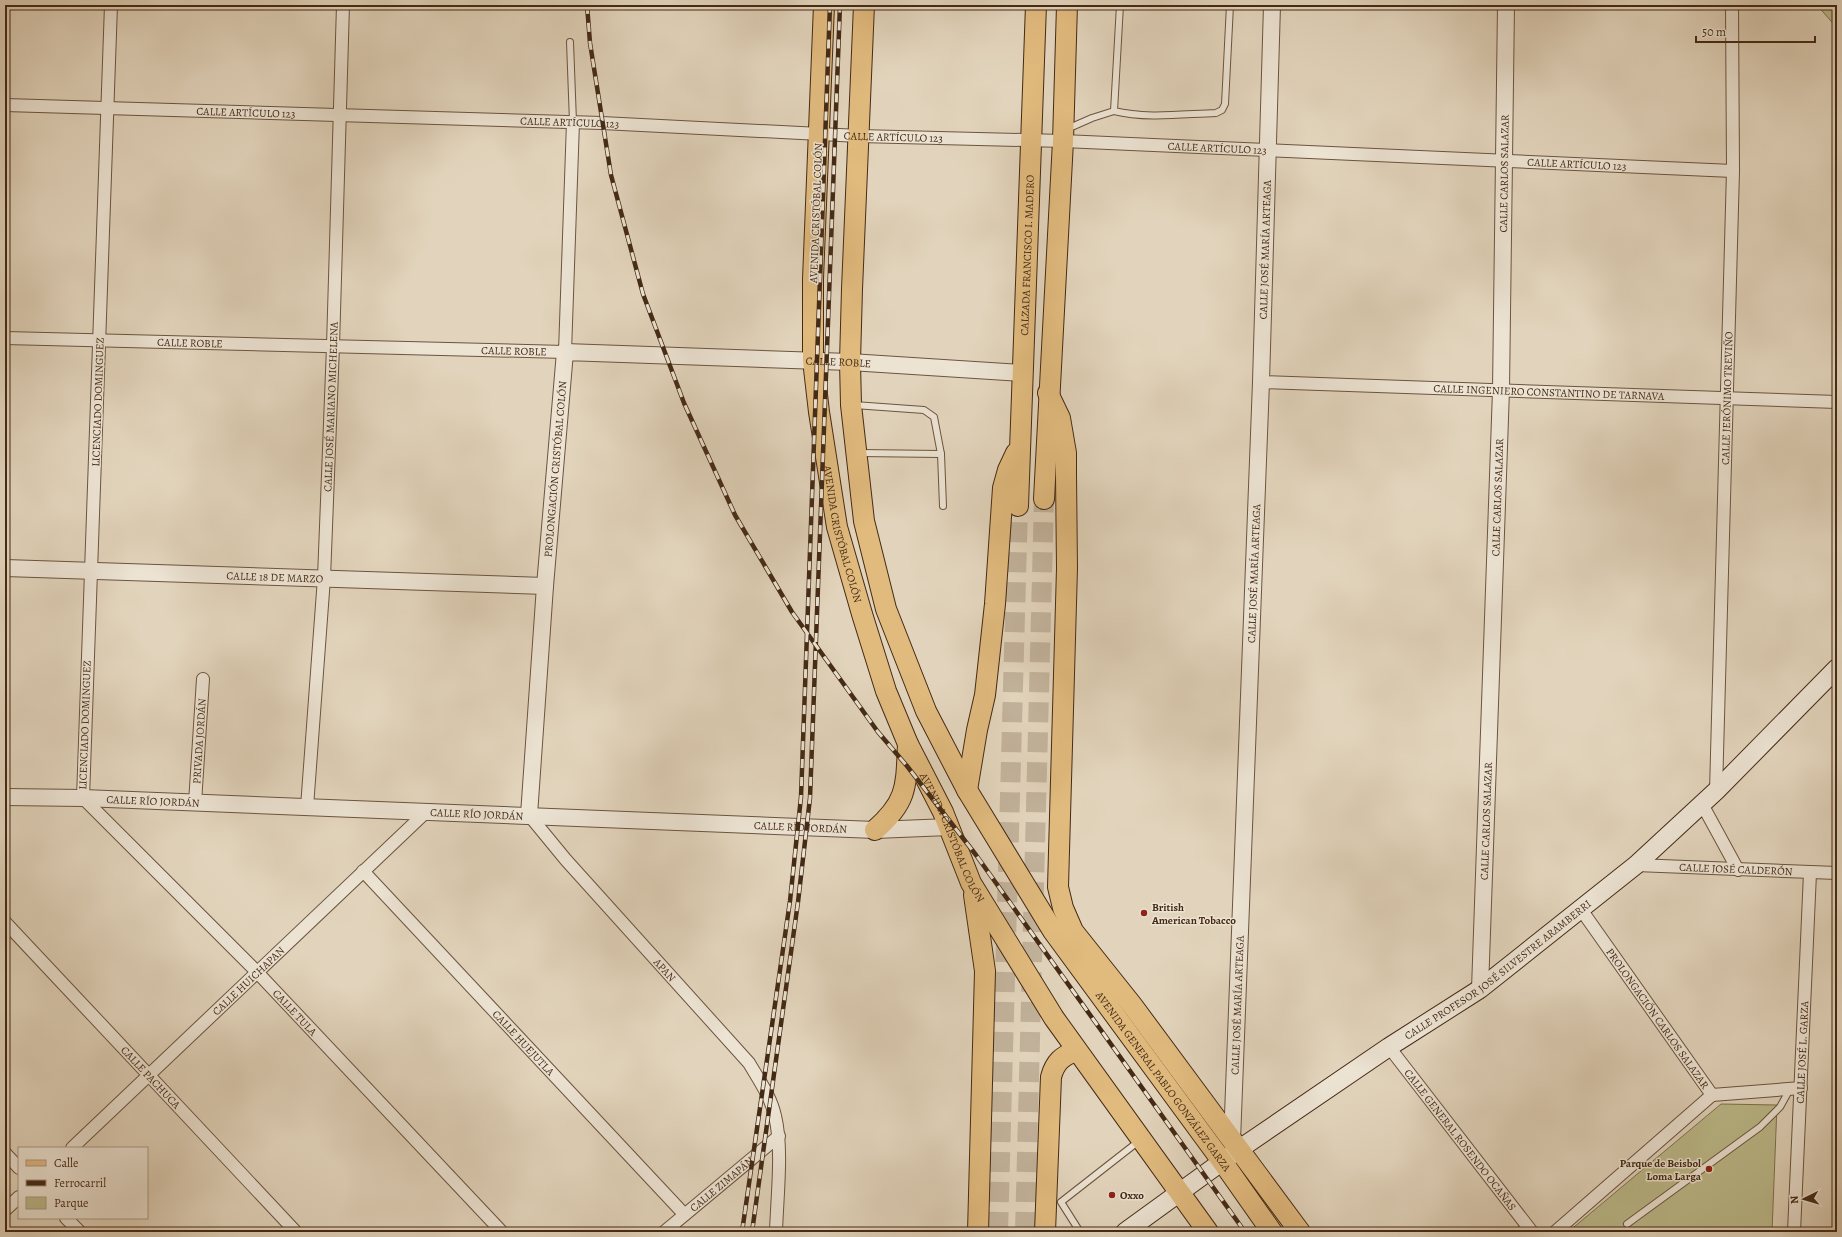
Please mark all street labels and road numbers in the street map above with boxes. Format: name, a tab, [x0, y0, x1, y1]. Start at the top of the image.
street label: CALLE ARTÍCULO 123	[196, 103, 296, 121]
street label: CALLE ARTÍCULO 123	[520, 113, 620, 131]
street label: CALLE CARLOS SALAZAR	[1496, 114, 1512, 233]
street label: CALLE ARTÍCULO 123	[843, 128, 943, 146]
street label: CALLE ARTÍCULO 123	[1167, 138, 1267, 158]
street label: AVENIDA CRISTÓBAL COLÓN	[806, 143, 826, 284]
street label: CALLE ARTÍCULO 123	[1527, 154, 1627, 174]
street label: CALZADA FRANCISCO I. MADERO	[1017, 174, 1037, 336]
street label: CALLE JOSÉ MARÍA ARTEAGA	[1255, 179, 1274, 319]
street label: CALLE JOSÉ MARIANO MICHELENA	[320, 321, 341, 492]
street label: CALLE JERÓNIMO TREVIÑO	[1717, 331, 1736, 465]
street label: CALLE ROBLE	[157, 334, 223, 351]
street label: LICENCIADO DOMINGUEZ	[88, 337, 108, 467]
street label: CALLE ROBLE	[481, 342, 547, 359]
street label: CALLE ROBLE	[805, 353, 872, 371]
street label: PROLONGACIÓN CRISTÓBAL COLÓN	[540, 380, 570, 558]
street label: CALLE INGENIERO CONSTANTINO DE TARNAVA	[1433, 380, 1665, 404]
street label: CALLE CARLOS SALAZAR	[1488, 438, 1507, 557]
street label: AVENIDA CRISTÓBAL COLÓN	[820, 463, 866, 604]
street label: CALLE JOSÉ MARÍA ARTEAGA	[1244, 503, 1264, 643]
street label: CALLE 18 DE MARZO	[226, 568, 324, 586]
street label: LICENCIADO DOMINGUEZ	[75, 660, 95, 790]
street label: PRIVADA JORDÁN	[189, 698, 209, 784]
street label: CALLE CARLOS SALAZAR	[1476, 762, 1495, 880]
street label: AVENIDA CRISTÓBAL COLÓN	[916, 769, 988, 905]
street label: CALLE RÍO JORDÁN	[106, 791, 200, 810]
street label: CALLE RÍO JORDÁN	[430, 805, 524, 823]
street label: CALLE RÍO JORDÁN	[754, 818, 847, 836]
street label: CALLE JOSÉ CALDERÓN	[1679, 859, 1793, 879]
street label: CALLE PROFESOR JOSÉ SILVESTRE ARAMBERRI	[1401, 896, 1594, 1043]
street label: CALLE JOSÉ MARÍA ARTEAGA	[1227, 935, 1247, 1075]
street label: CALLE HUICHAPAN	[209, 943, 288, 1019]
street label: PROLONGACIÓN CARLOS SALAZAR	[1603, 945, 1713, 1092]
street label: APAN	[650, 954, 679, 985]
street label: CALLE TULA	[269, 986, 321, 1039]
street label: AVENIDA GENERAL PABLO GONZÁLEZ GARZA	[1092, 987, 1235, 1175]
street label: CALLE JOSÉ L. GARZA	[1792, 1000, 1812, 1104]
street label: CALLE HUEJUTLA	[489, 1007, 558, 1079]
street label: CALLE PACHUCA	[118, 1043, 184, 1112]
street label: CALLE GENERAL ROSENDO OCAÑAS	[1401, 1066, 1520, 1214]
street label: CALLE ZIMAPÁN	[686, 1153, 757, 1215]

